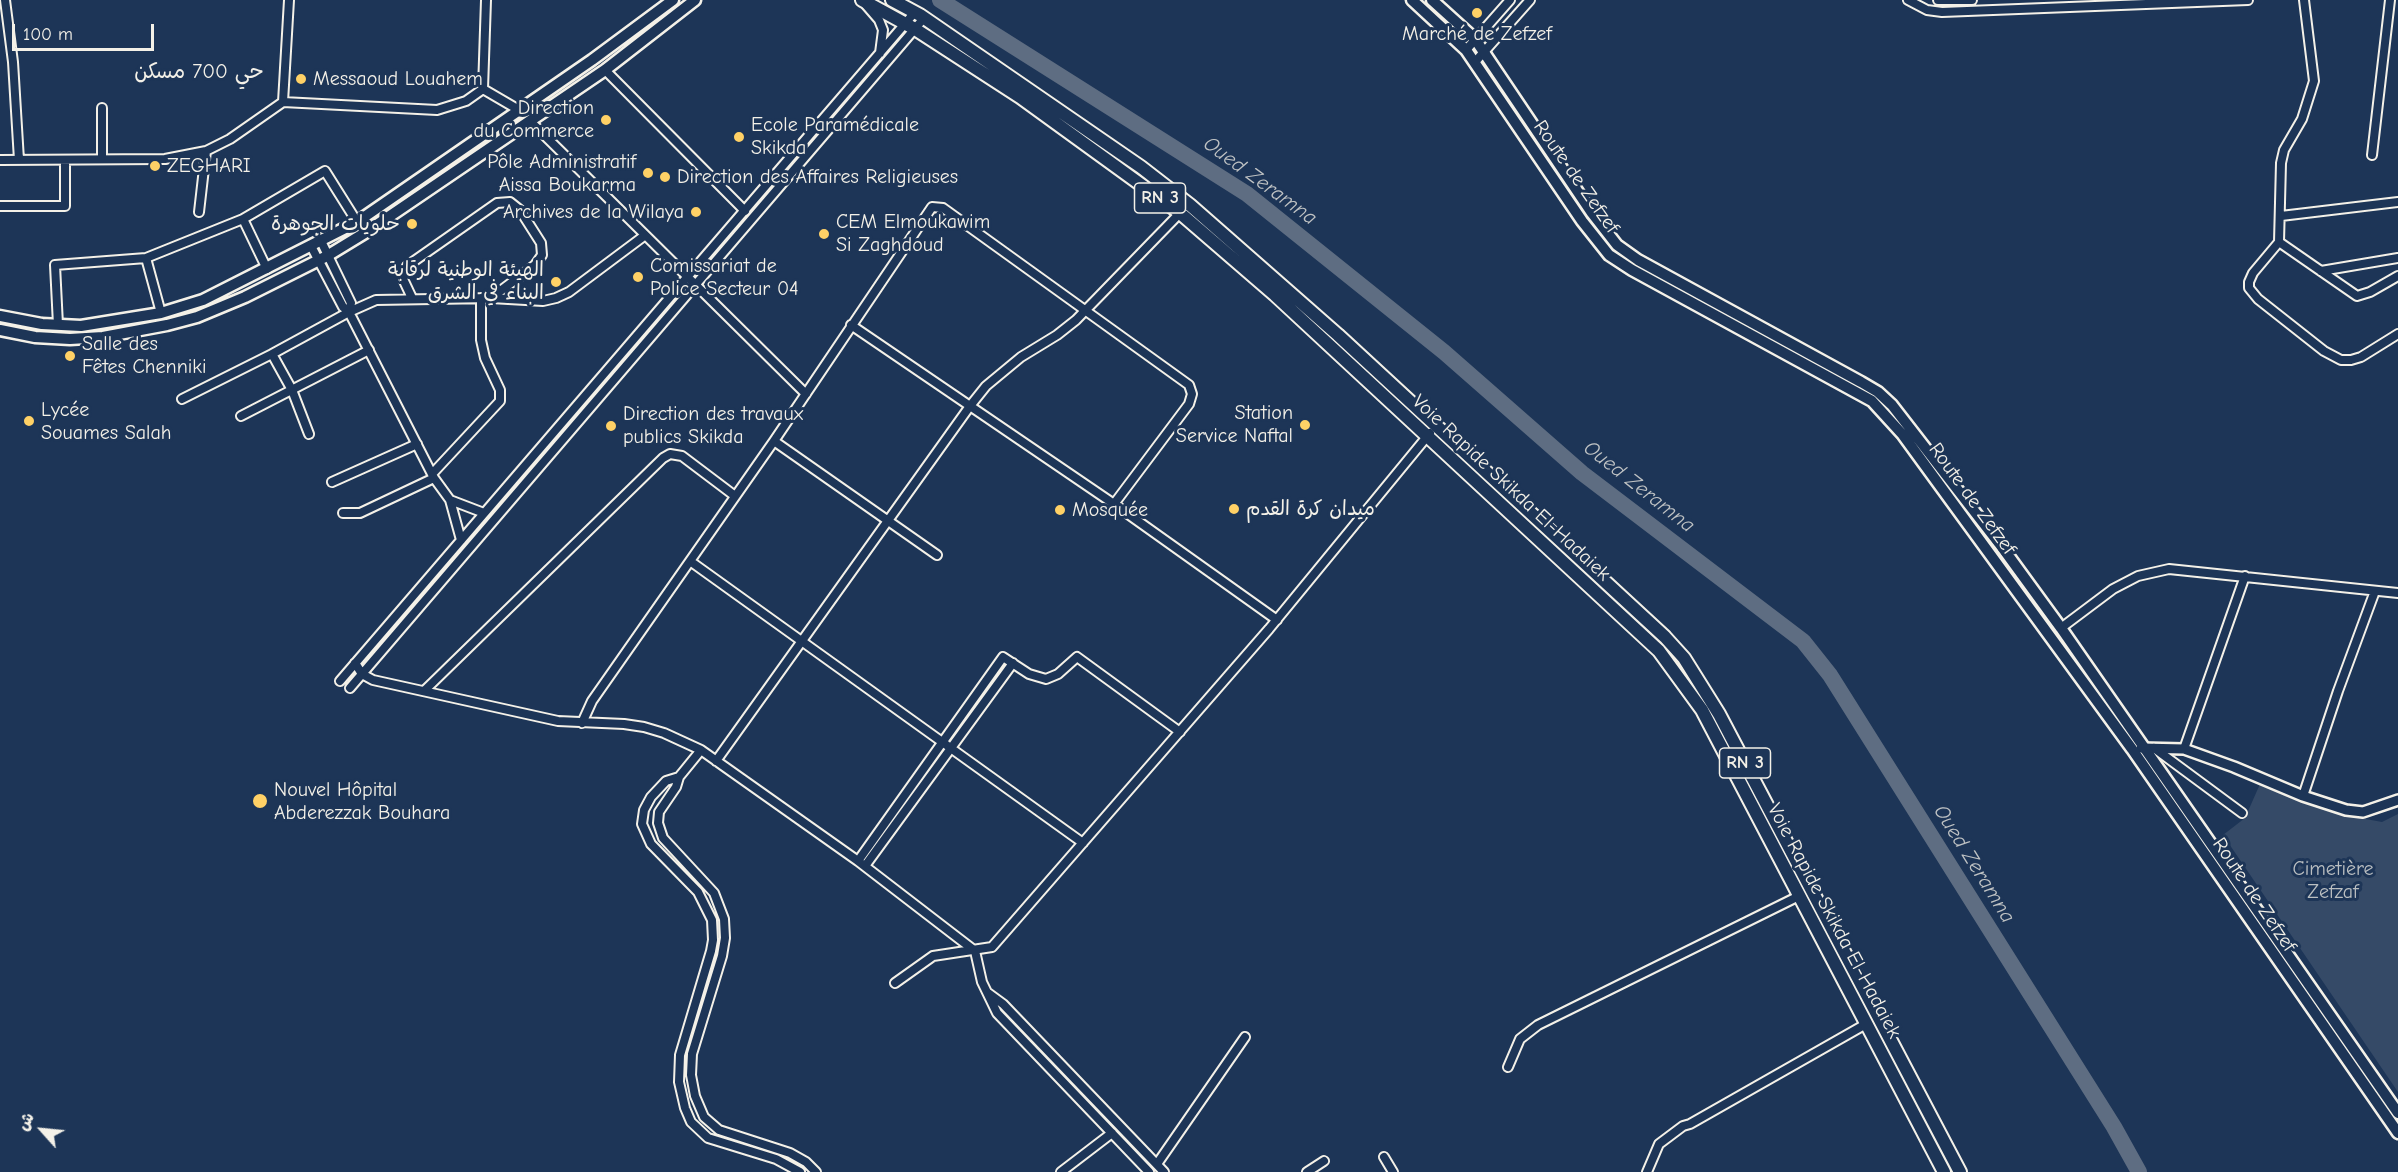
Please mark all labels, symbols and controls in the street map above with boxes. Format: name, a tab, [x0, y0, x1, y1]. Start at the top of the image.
marker: Marché de Zefzef	[1470, 6, 1484, 20]
scale bar	[15, 12, 158, 50]
place label: Marché de Zefzef	[1402, 22, 1552, 46]
text: 100 m	[23, 24, 73, 45]
district label: حي 700 مسكن	[134, 59, 264, 85]
place label: Messaoud Louahem	[313, 67, 483, 91]
marker: Messaoud Louahem	[294, 72, 308, 86]
place label: Direction du Commerce	[474, 96, 594, 143]
marker: Direction du Commerce	[599, 113, 613, 127]
place label: Ecole Paramédicale Skikda	[751, 113, 919, 160]
street label: Route de Zefzef	[1528, 116, 1624, 238]
marker: Ecole Paramédicale Skikda	[732, 130, 746, 144]
water label: Oued Zeramna	[1198, 131, 1322, 231]
place label: Pôle Administratif Aissa Boukarma	[487, 150, 636, 197]
place label: ZEGHARI	[167, 154, 251, 178]
marker: ZEGHARI	[148, 159, 162, 173]
place label: Direction des Affaires Religieuses	[677, 165, 958, 189]
marker: Pôle Administratif Aissa Boukarma	[641, 166, 655, 180]
marker: Direction des Affaires Religieuses	[658, 170, 672, 184]
road number: RN 3	[1134, 183, 1186, 213]
place label: Archives de la Wilaya	[503, 200, 684, 224]
marker: Archives de la Wilaya	[689, 205, 703, 219]
place label: CEM Elmoukawim Si Zaghdoud	[836, 210, 990, 257]
place label: حلويات الجوهرة	[271, 212, 400, 236]
marker: حلويات الجوهرة	[405, 217, 419, 231]
marker: CEM Elmoukawim Si Zaghdoud	[817, 227, 831, 241]
place label: Comissariat de Police Secteur 04	[650, 254, 799, 301]
place label: الهيئة الوطنية لرقابة البناء في الشرق	[388, 258, 544, 305]
marker: Comissariat de Police Secteur 04	[631, 270, 645, 284]
marker: الهيئة الوطنية لرقابة البناء في الشرق	[549, 275, 563, 289]
place label: Salle des Fêtes Chenniki	[82, 332, 206, 379]
marker: Salle des Fêtes Chenniki	[63, 349, 77, 363]
street label: Voie Rapide Skikda El-Hadaiek	[1407, 390, 1615, 586]
place label: Lycée Souames Salah	[41, 398, 171, 445]
place label: Station Service Naftal	[1176, 401, 1293, 448]
place label: Direction des travaux publics Skikda	[623, 402, 803, 449]
marker: Lycée Souames Salah	[22, 414, 36, 428]
marker: Station Service Naftal	[1298, 418, 1312, 432]
marker: Direction des travaux publics Skikda	[604, 419, 618, 433]
water label: Oued Zeramna	[1578, 436, 1700, 538]
street label: Route de Zefzef	[1923, 438, 2021, 560]
place label: ميدان كرة القدم	[1246, 497, 1375, 521]
place label: Mosquée	[1072, 498, 1148, 522]
marker: ميدان كرة القدم	[1227, 502, 1241, 516]
marker: Mosquée	[1053, 503, 1067, 517]
road number: RN 3	[1720, 748, 1770, 778]
place label: Nouvel Hôpital Abderezzak Bouhara	[274, 778, 450, 825]
marker: Nouvel Hôpital Abderezzak Bouhara	[251, 792, 269, 810]
street label: Voie Rapide Skikda El-Hadaiek	[1762, 800, 1906, 1042]
water label: Oued Zeramna	[1928, 800, 2020, 928]
street label: Route de Zefzef	[2207, 833, 2301, 957]
park label: Cimetière Zefzaf	[2292, 857, 2374, 904]
north arrow	[12, 1100, 72, 1160]
text: ش	[14, 1110, 38, 1134]

